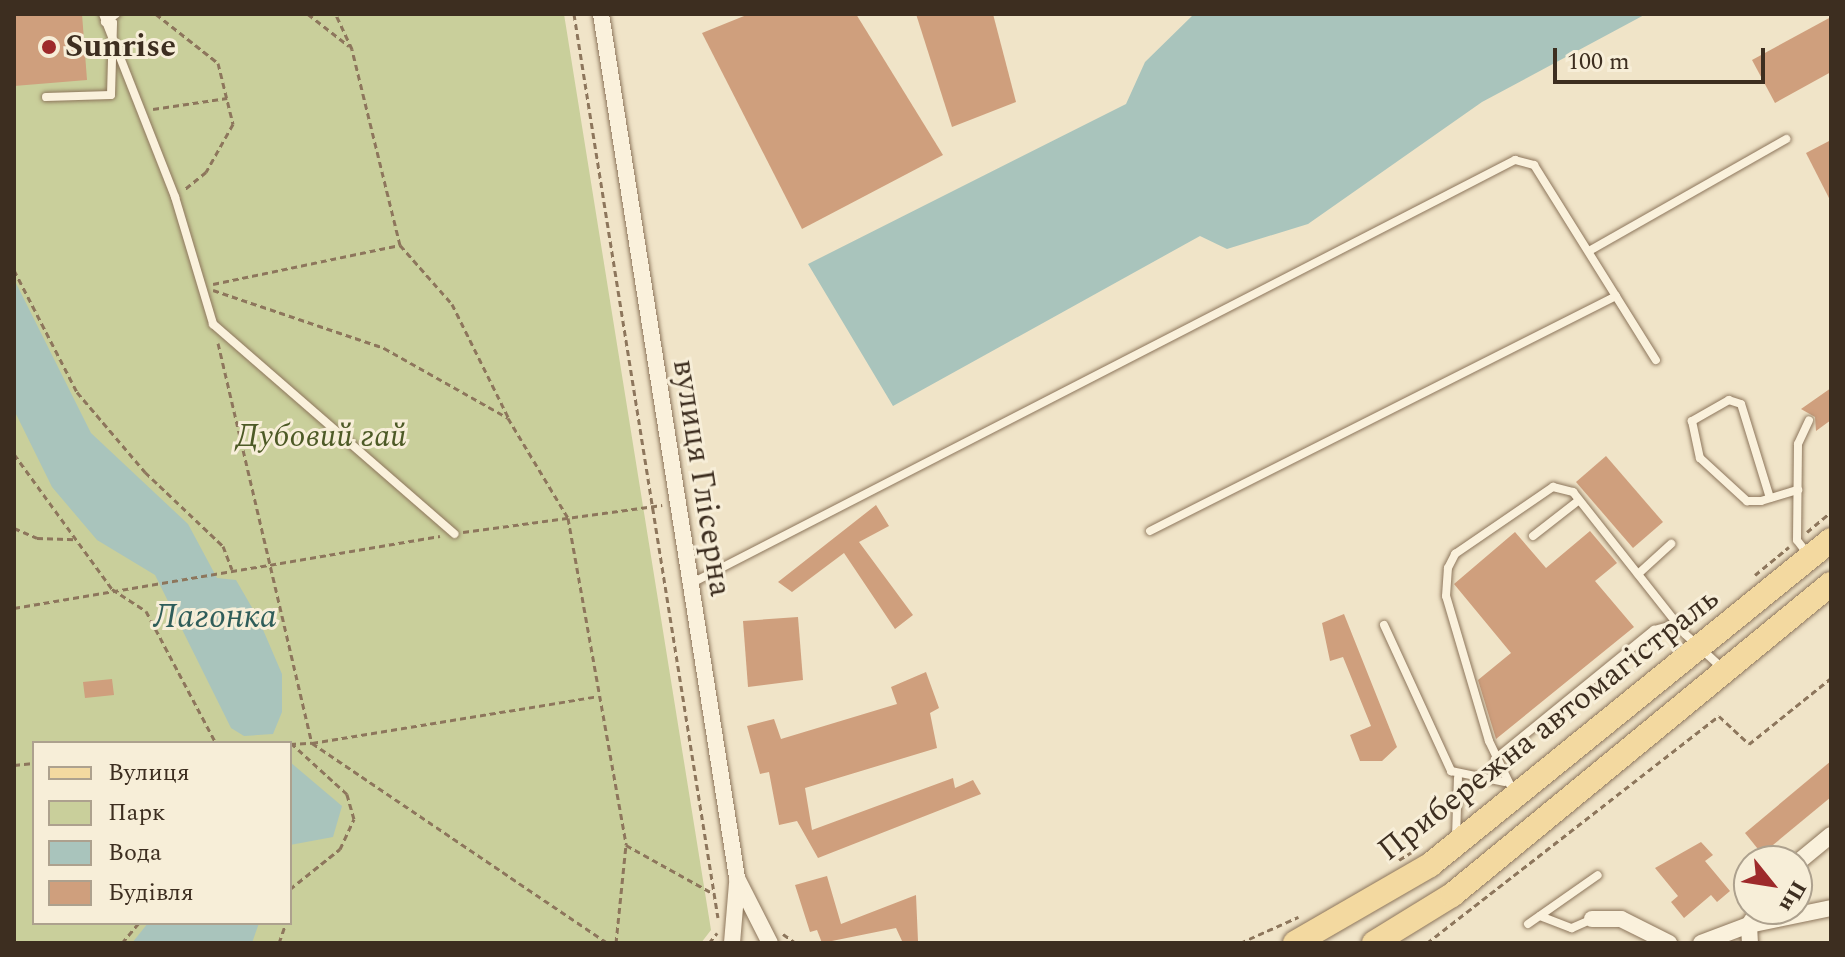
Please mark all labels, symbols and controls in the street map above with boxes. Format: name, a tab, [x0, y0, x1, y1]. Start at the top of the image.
place label: Sunrise	[65, 28, 176, 66]
scale bar	[1557, 32, 1769, 82]
marker: Sunrise	[40, 38, 58, 56]
text: 100 m	[1567, 44, 1630, 80]
street label: вулиця Глісерна	[663, 357, 739, 599]
park label: Дубовий гай	[235, 418, 407, 456]
street label: Прибережна автомагістраль	[1371, 580, 1727, 870]
water label: Лагонка	[153, 598, 277, 638]
legend	[32, 741, 292, 925]
text: Вулиця	[108, 755, 190, 791]
text: Парк	[108, 795, 165, 831]
text: Вода	[108, 835, 162, 871]
north arrow	[1733, 845, 1813, 925]
text: Пн	[1770, 874, 1815, 918]
text: Будівля	[108, 875, 194, 911]

